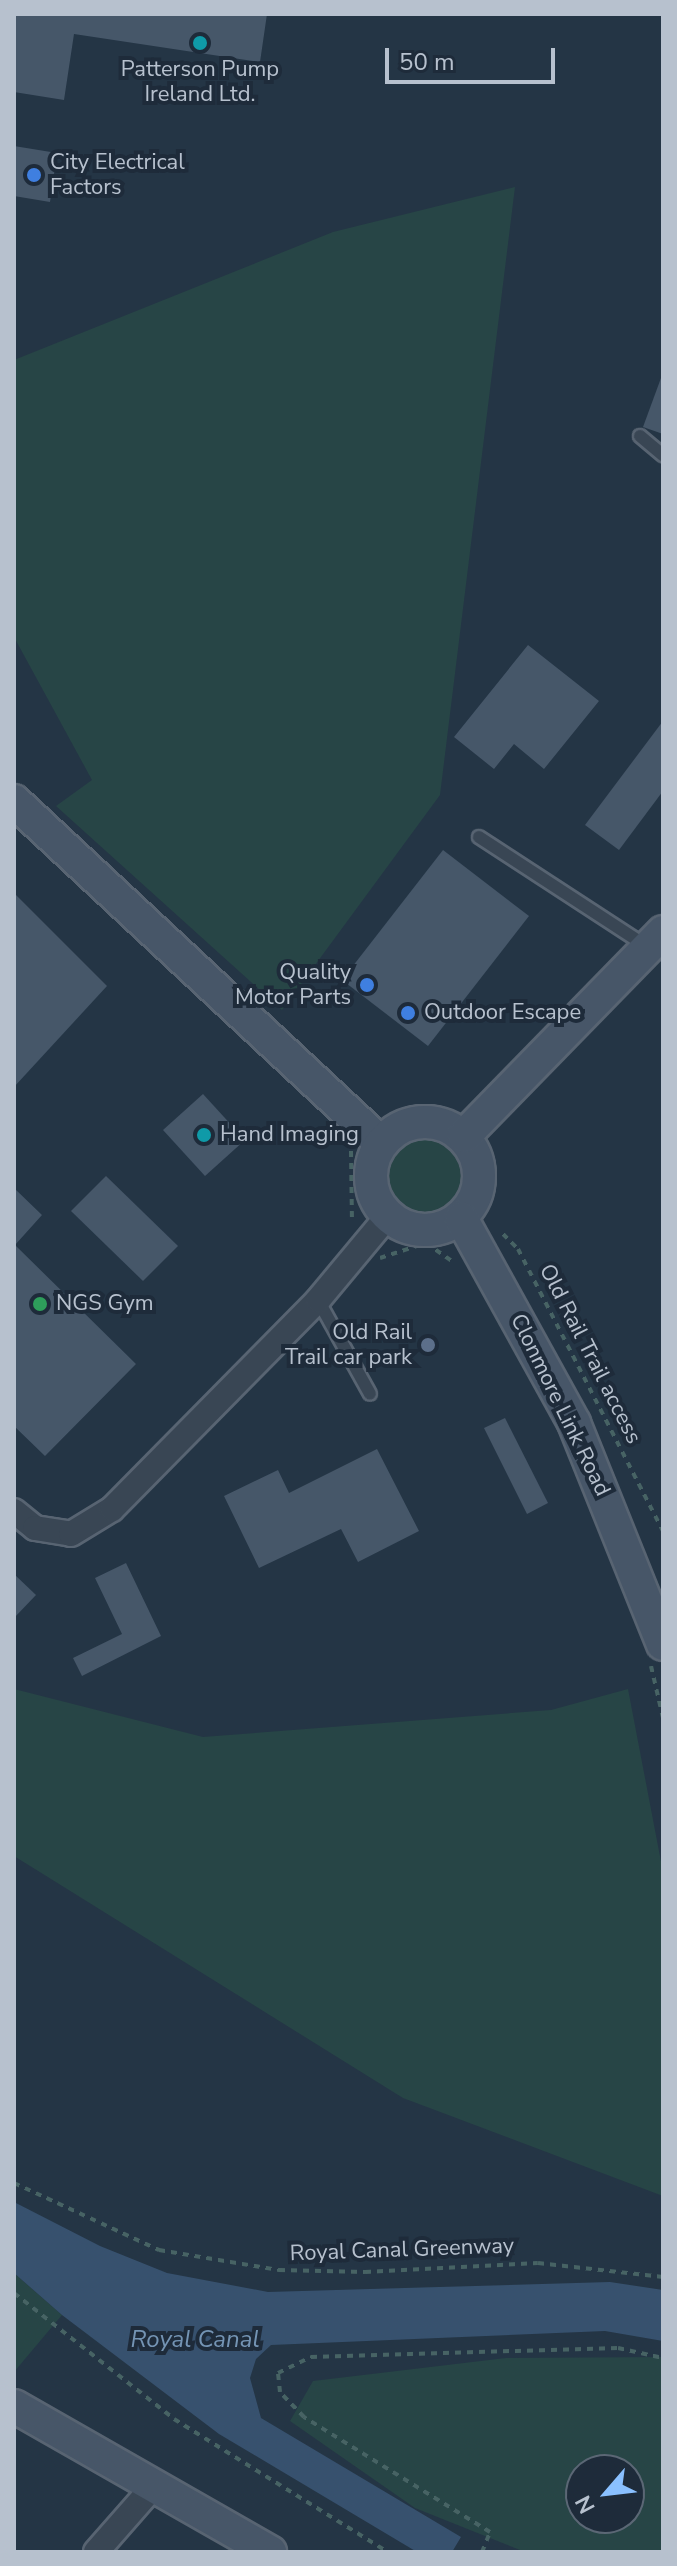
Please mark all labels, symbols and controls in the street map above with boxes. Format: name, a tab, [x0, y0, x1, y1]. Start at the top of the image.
scale bar	[389, 32, 559, 82]
marker: Patterson Pump Ireland Ltd.	[191, 34, 209, 52]
text: 50 m	[399, 46, 455, 78]
place label: Patterson Pump Ireland Ltd.	[121, 56, 279, 108]
place label: City Electrical Factors	[50, 149, 185, 200]
marker: City Electrical Factors	[25, 166, 43, 184]
place label: Quality Motor Parts	[235, 959, 351, 1010]
marker: Quality Motor Parts	[358, 976, 376, 994]
place label: Outdoor Escape	[424, 1000, 581, 1026]
marker: Outdoor Escape	[399, 1004, 417, 1022]
place label: Hand Imaging	[220, 1122, 359, 1148]
marker: Hand Imaging	[195, 1126, 213, 1144]
street label: Old Rail Trail access	[533, 1260, 647, 1448]
place label: NGS Gym	[56, 1291, 154, 1317]
marker: NGS Gym	[31, 1295, 49, 1313]
street label: Clonmore Link Road	[504, 1310, 616, 1500]
place label: Old Rail Trail car park	[285, 1319, 412, 1370]
marker: Old Rail Trail car park	[419, 1336, 437, 1354]
street label: Royal Canal Greenway	[289, 2233, 515, 2267]
water label: Royal Canal	[131, 2326, 259, 2354]
north arrow	[565, 2454, 645, 2534]
text: N	[568, 2490, 603, 2519]

